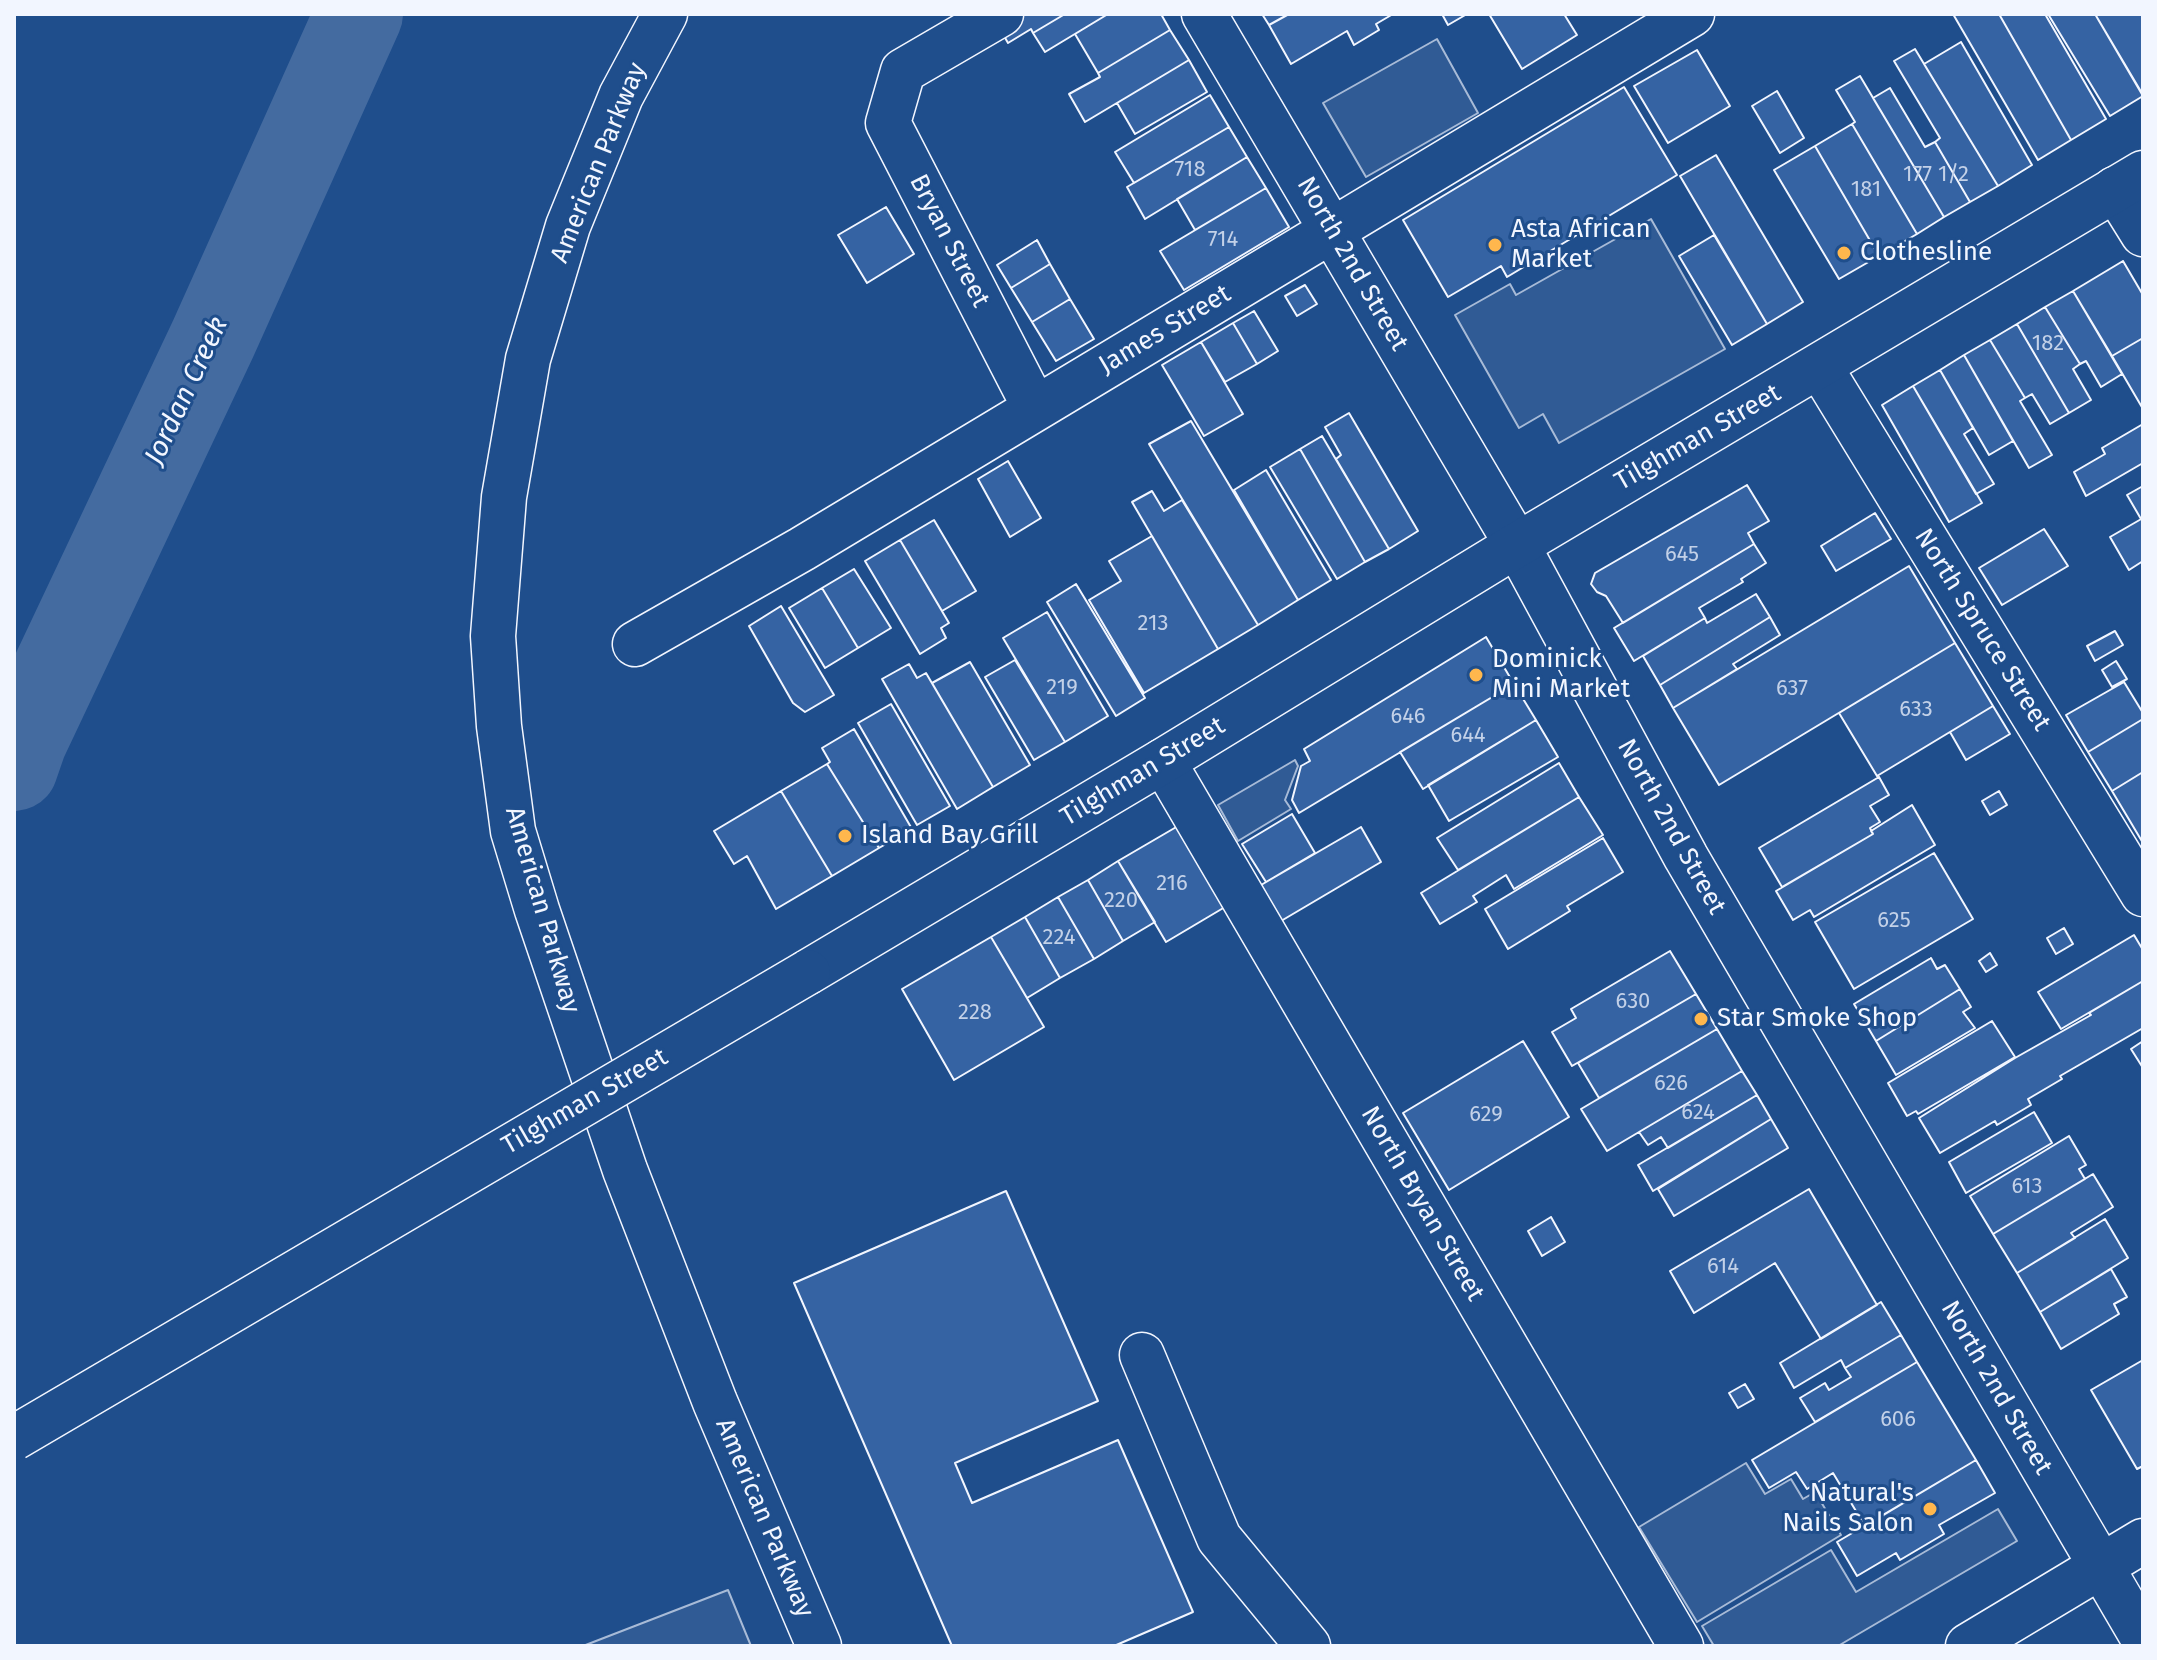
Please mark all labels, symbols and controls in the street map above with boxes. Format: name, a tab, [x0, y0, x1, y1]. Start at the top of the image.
street label: American Parkway	[545, 58, 653, 268]
house number: 718	[1174, 157, 1206, 183]
house number: 177 1/2	[1903, 162, 1969, 188]
street label: Bryan Street	[902, 169, 996, 313]
street label: North 2nd Street	[1290, 172, 1414, 356]
house number: 181	[1851, 177, 1881, 203]
place label: Asta African Market	[1511, 214, 1651, 276]
house number: 714	[1208, 227, 1238, 253]
marker: Asta African Market	[1486, 236, 1504, 254]
place label: Clothesline	[1860, 237, 1992, 269]
marker: Clothesline	[1835, 244, 1853, 262]
street label: James Street	[1093, 278, 1237, 382]
water label: Jordan Creek	[138, 312, 236, 470]
house number: 182	[2032, 331, 2064, 357]
street label: Tilghman Street	[1610, 378, 1786, 498]
street label: North Spruce Street	[1907, 523, 2057, 737]
house number: 645	[1665, 542, 1699, 568]
house number: 213	[1138, 611, 1168, 637]
place label: Dominick Mini Market	[1492, 644, 1630, 706]
marker: Dominick Mini Market	[1467, 666, 1485, 684]
house number: 219	[1046, 675, 1078, 701]
house number: 637	[1776, 676, 1808, 702]
house number: 633	[1899, 697, 1933, 723]
house number: 646	[1390, 704, 1426, 730]
street label: Tilghman Street	[1055, 711, 1231, 833]
house number: 644	[1450, 723, 1486, 749]
street label: North 2nd Street	[1610, 734, 1732, 920]
street label: American Parkway	[498, 803, 586, 1017]
place label: Island Bay Grill	[861, 820, 1038, 852]
marker: Island Bay Grill	[836, 827, 854, 845]
house number: 216	[1156, 871, 1188, 897]
house number: 220	[1104, 888, 1138, 914]
house number: 625	[1877, 908, 1911, 934]
house number: 224	[1043, 925, 1075, 951]
house number: 630	[1616, 989, 1650, 1015]
house number: 228	[958, 1000, 992, 1026]
place label: Star Smoke Shop	[1717, 1003, 1917, 1035]
marker: Star Smoke Shop	[1692, 1010, 1710, 1028]
street label: Tilghman Street	[497, 1042, 673, 1162]
house number: 626	[1654, 1071, 1688, 1097]
house number: 624	[1681, 1100, 1715, 1126]
street label: North Bryan Street	[1354, 1101, 1490, 1307]
house number: 629	[1469, 1102, 1503, 1128]
house number: 613	[2011, 1174, 2043, 1200]
house number: 614	[1707, 1254, 1739, 1280]
street label: North 2nd Street	[1934, 1296, 2058, 1480]
house number: 606	[1880, 1407, 1916, 1433]
street label: American Parkway	[708, 1414, 820, 1622]
place label: Natural's Nails Salon	[1782, 1478, 1914, 1540]
marker: Natural's Nails Salon	[1921, 1500, 1939, 1518]

